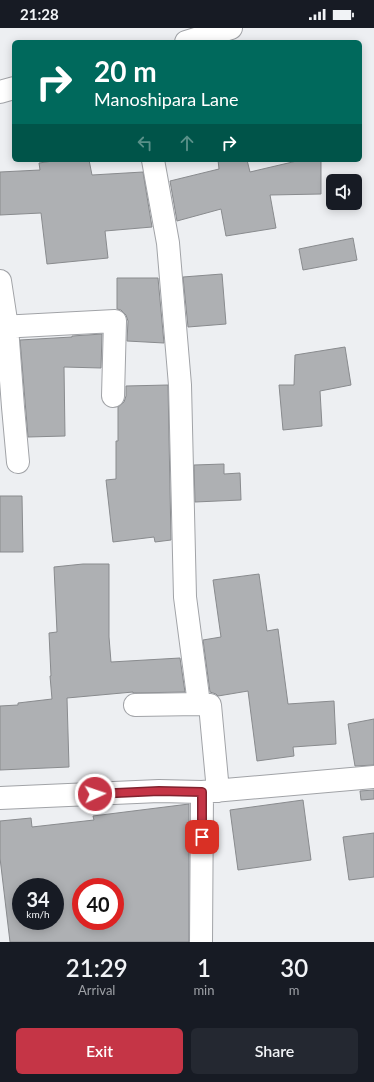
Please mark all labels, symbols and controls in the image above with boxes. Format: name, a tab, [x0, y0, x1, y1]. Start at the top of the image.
text: 21:28	[20, 5, 59, 23]
text: 20 m	[94, 54, 157, 88]
icon: right	[28, 56, 80, 108]
text: Manoshipara Lane	[94, 88, 239, 110]
icon: left	[134, 132, 156, 154]
icon: ahead	[176, 132, 198, 154]
icon: right	[218, 132, 240, 154]
map controls	[326, 174, 362, 210]
button: sound	[326, 174, 362, 210]
position arrow	[74, 773, 116, 815]
pin	[185, 820, 219, 854]
icon: arrive	[191, 826, 213, 848]
speed limit sign: 40	[72, 878, 124, 930]
text: 34	[26, 887, 50, 911]
text: km/h	[26, 908, 50, 920]
text: 21:29	[66, 953, 128, 982]
text: 1	[197, 953, 211, 982]
text: 30	[280, 953, 308, 982]
text: Arrival	[78, 982, 115, 998]
text: min	[193, 982, 214, 998]
text: m	[289, 982, 300, 998]
button: Exit	[16, 1028, 183, 1074]
button: Share	[191, 1028, 358, 1074]

